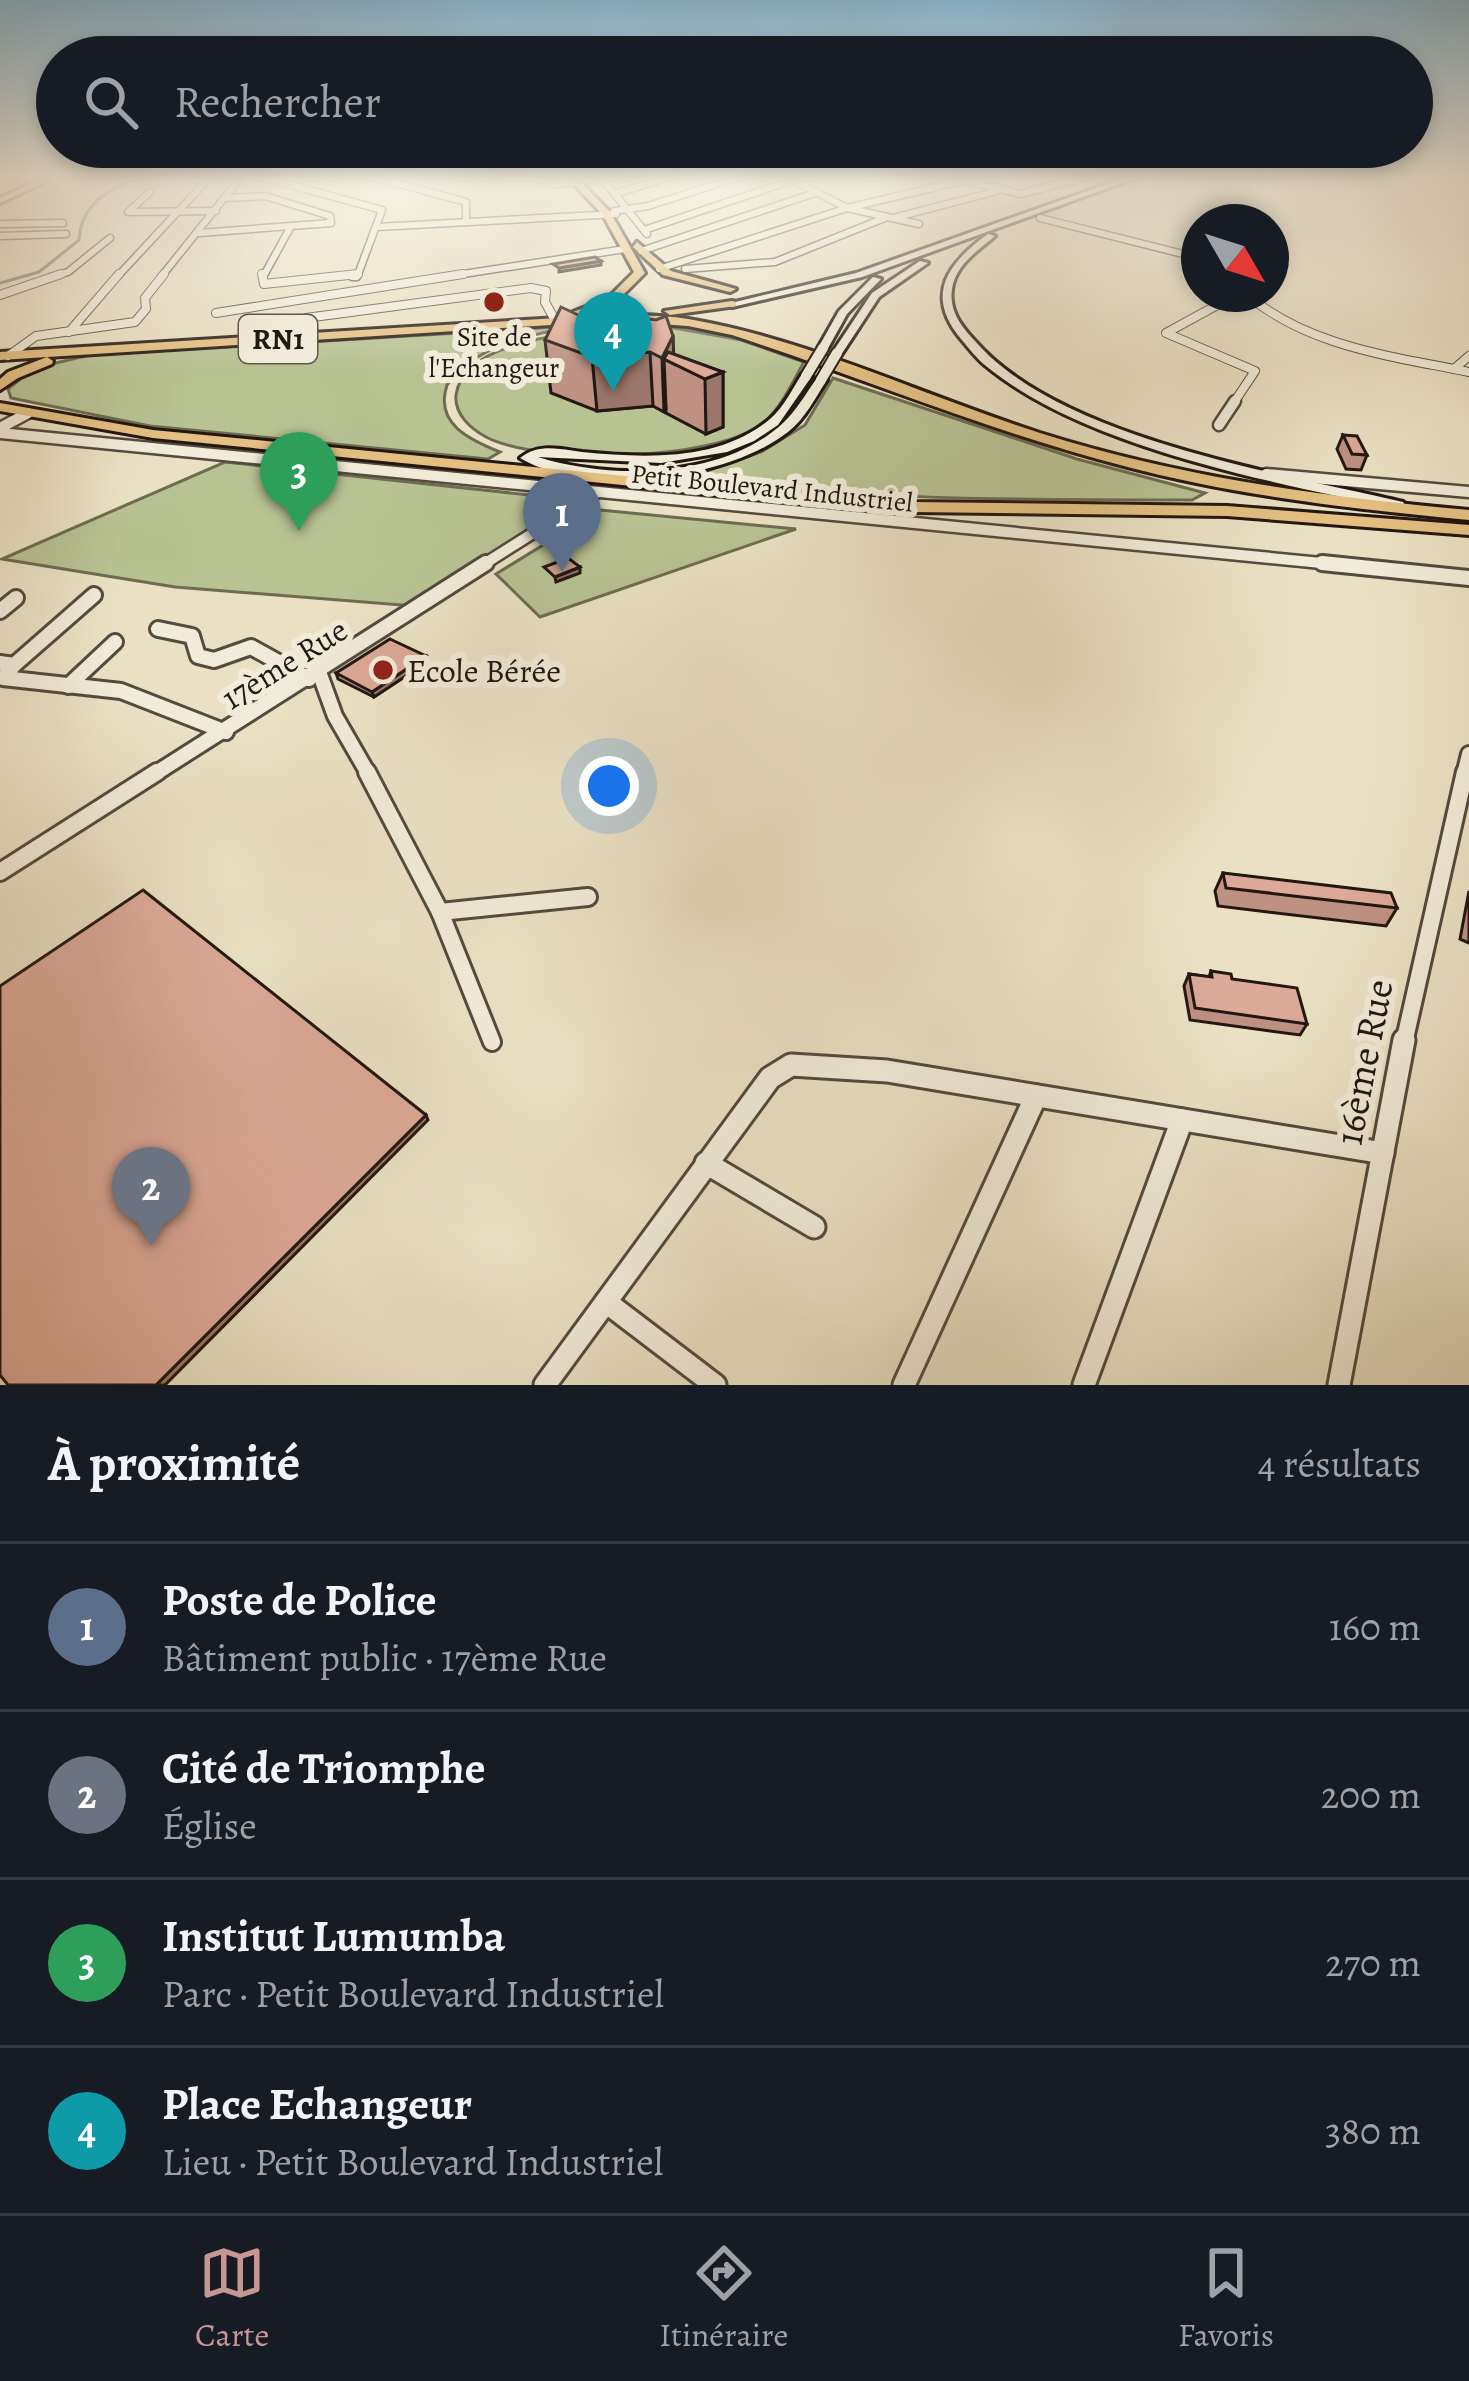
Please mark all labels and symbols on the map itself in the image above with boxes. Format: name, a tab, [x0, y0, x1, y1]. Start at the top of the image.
north arrow	[1181, 204, 1289, 312]
marker: Site de l'Echangeur	[481, 289, 507, 315]
pin: 4	[574, 292, 652, 391]
road number: RN1	[239, 315, 317, 363]
place label: Site de l'Echangeur	[429, 319, 559, 386]
pin: 3	[260, 432, 338, 531]
street label: Petit Boulevard Industriel	[629, 455, 915, 521]
pin: 1	[523, 473, 601, 572]
street label: 17ème Rue	[213, 607, 356, 720]
place label: Ecole Bérée	[407, 648, 561, 693]
marker: Ecole Bérée	[370, 657, 396, 683]
your location	[579, 756, 639, 816]
street label: 16ème Rue	[1321, 975, 1406, 1149]
pin: 2	[112, 1147, 190, 1246]

